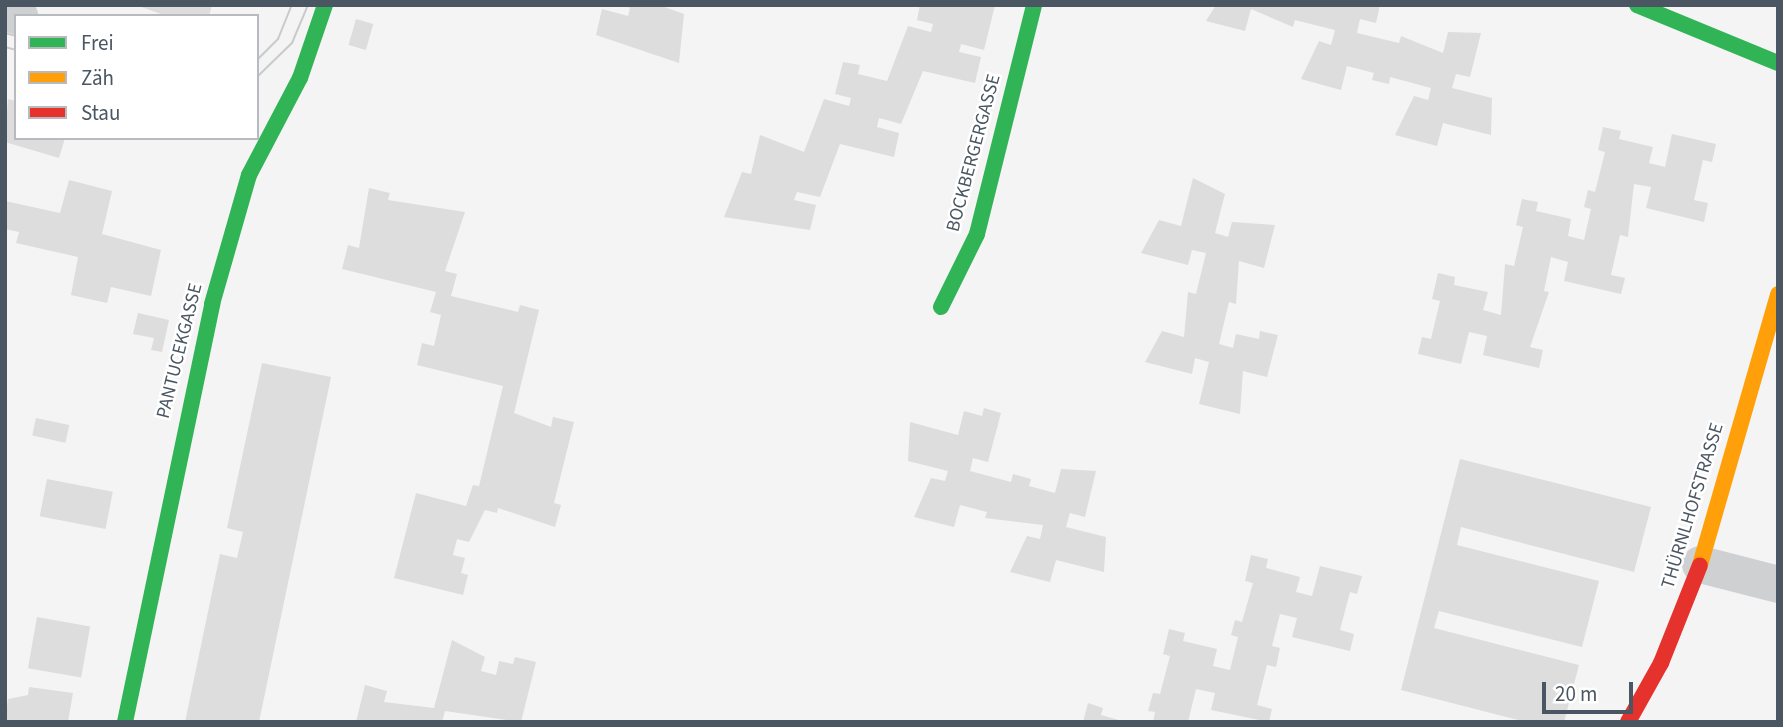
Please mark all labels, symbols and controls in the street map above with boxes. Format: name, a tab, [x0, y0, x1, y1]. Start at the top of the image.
legend	[14, 14, 259, 140]
text: Frei	[81, 28, 114, 58]
text: Zäh	[81, 63, 114, 93]
street label: BOCKBERGERGASSE	[942, 72, 1006, 234]
text: Stau	[81, 98, 120, 128]
street label: PANTUCEKGASSE	[152, 281, 208, 421]
street label: THÜRNLHOFSTRASSE	[1657, 420, 1729, 592]
scale bar	[1545, 668, 1636, 712]
text: 20 m	[1555, 679, 1597, 709]

